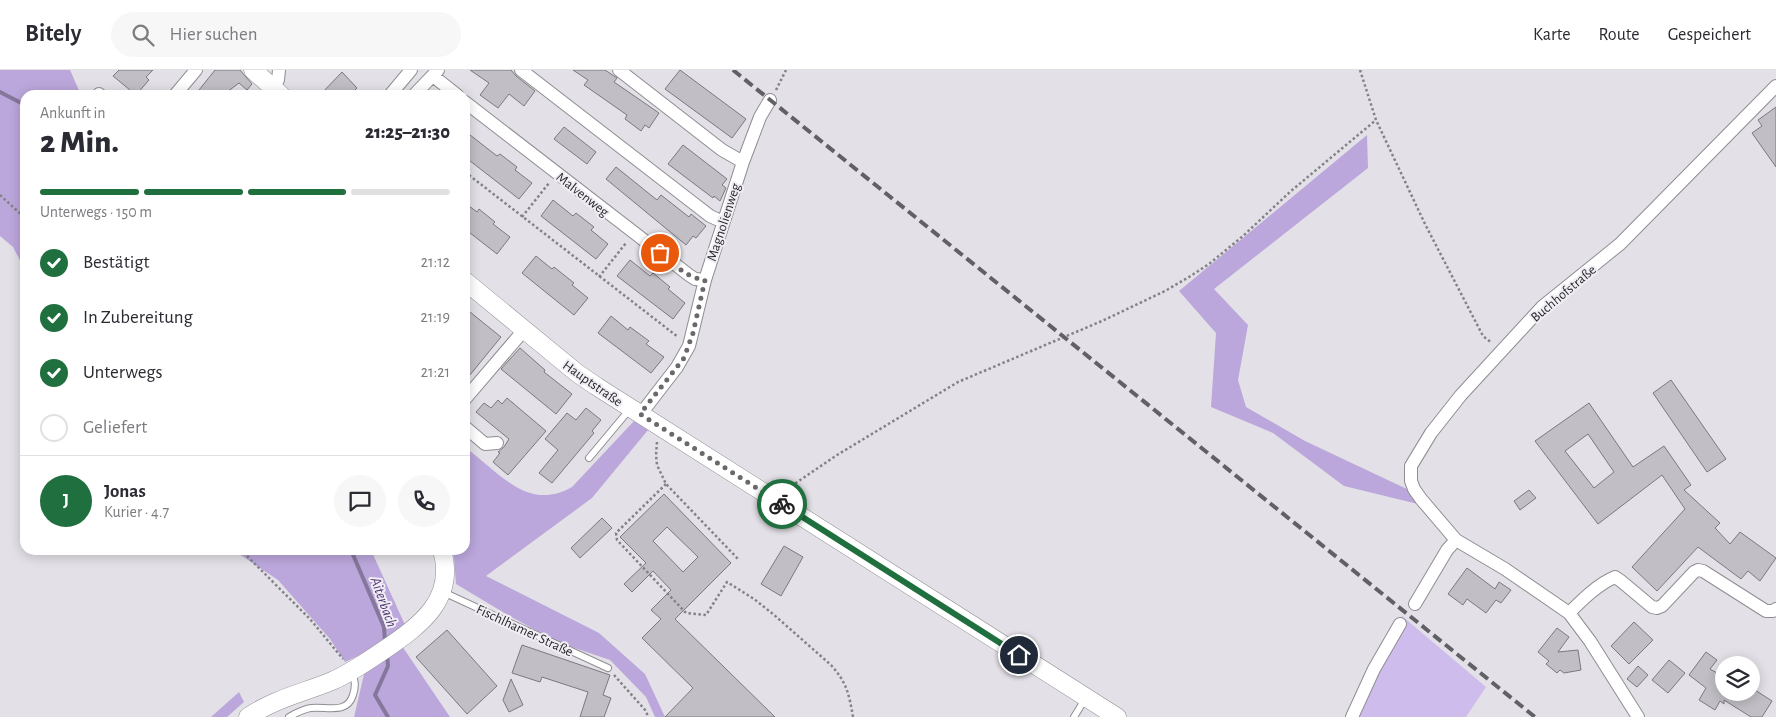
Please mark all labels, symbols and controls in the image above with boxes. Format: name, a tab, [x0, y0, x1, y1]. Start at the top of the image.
search box	[111, 12, 461, 57]
icon: search	[129, 21, 157, 49]
text: Bitely	[25, 22, 81, 46]
text: Hier suchen	[169, 25, 257, 44]
text: Karte	[1533, 26, 1570, 44]
text: Route	[1598, 26, 1640, 44]
text: Gespeichert	[1668, 26, 1751, 44]
text: Ankunft in	[40, 105, 106, 121]
text: 21:25–21:30	[365, 123, 450, 142]
text: 2 Min.	[40, 126, 119, 158]
street label: Malvenweg	[554, 170, 611, 220]
street label: Magnolienweg	[705, 181, 743, 263]
text: Unterwegs · 150 m	[40, 204, 152, 220]
pin	[639, 232, 681, 274]
icon: bag	[646, 239, 674, 267]
icon: check	[40, 249, 68, 277]
text: Bestätigt	[83, 253, 150, 272]
text: 21:12	[421, 254, 450, 270]
street label: Buchhofstraße	[1528, 263, 1599, 325]
icon: check	[40, 304, 68, 332]
text: In Zubereitung	[83, 308, 193, 327]
text: 21:19	[421, 309, 450, 325]
street label: Hauptstraße	[560, 358, 625, 409]
icon: check	[40, 359, 68, 387]
text: Unterwegs	[83, 363, 163, 382]
text: 21:21	[421, 364, 450, 380]
text: Geliefert	[83, 418, 147, 437]
button: chat	[334, 475, 386, 527]
button: phone	[398, 475, 450, 527]
courier	[757, 479, 807, 529]
text: Jonas	[104, 482, 146, 501]
icon: bike	[768, 490, 796, 518]
text: J	[63, 491, 69, 510]
text: Kurier · 4.7	[104, 504, 169, 520]
water label: Aiterbach	[367, 574, 399, 629]
street label: Fischlhamer Straße	[474, 602, 575, 659]
pin	[998, 634, 1040, 676]
icon: home	[1005, 641, 1033, 669]
map controls	[1715, 656, 1760, 701]
button: layers	[1715, 656, 1760, 701]

